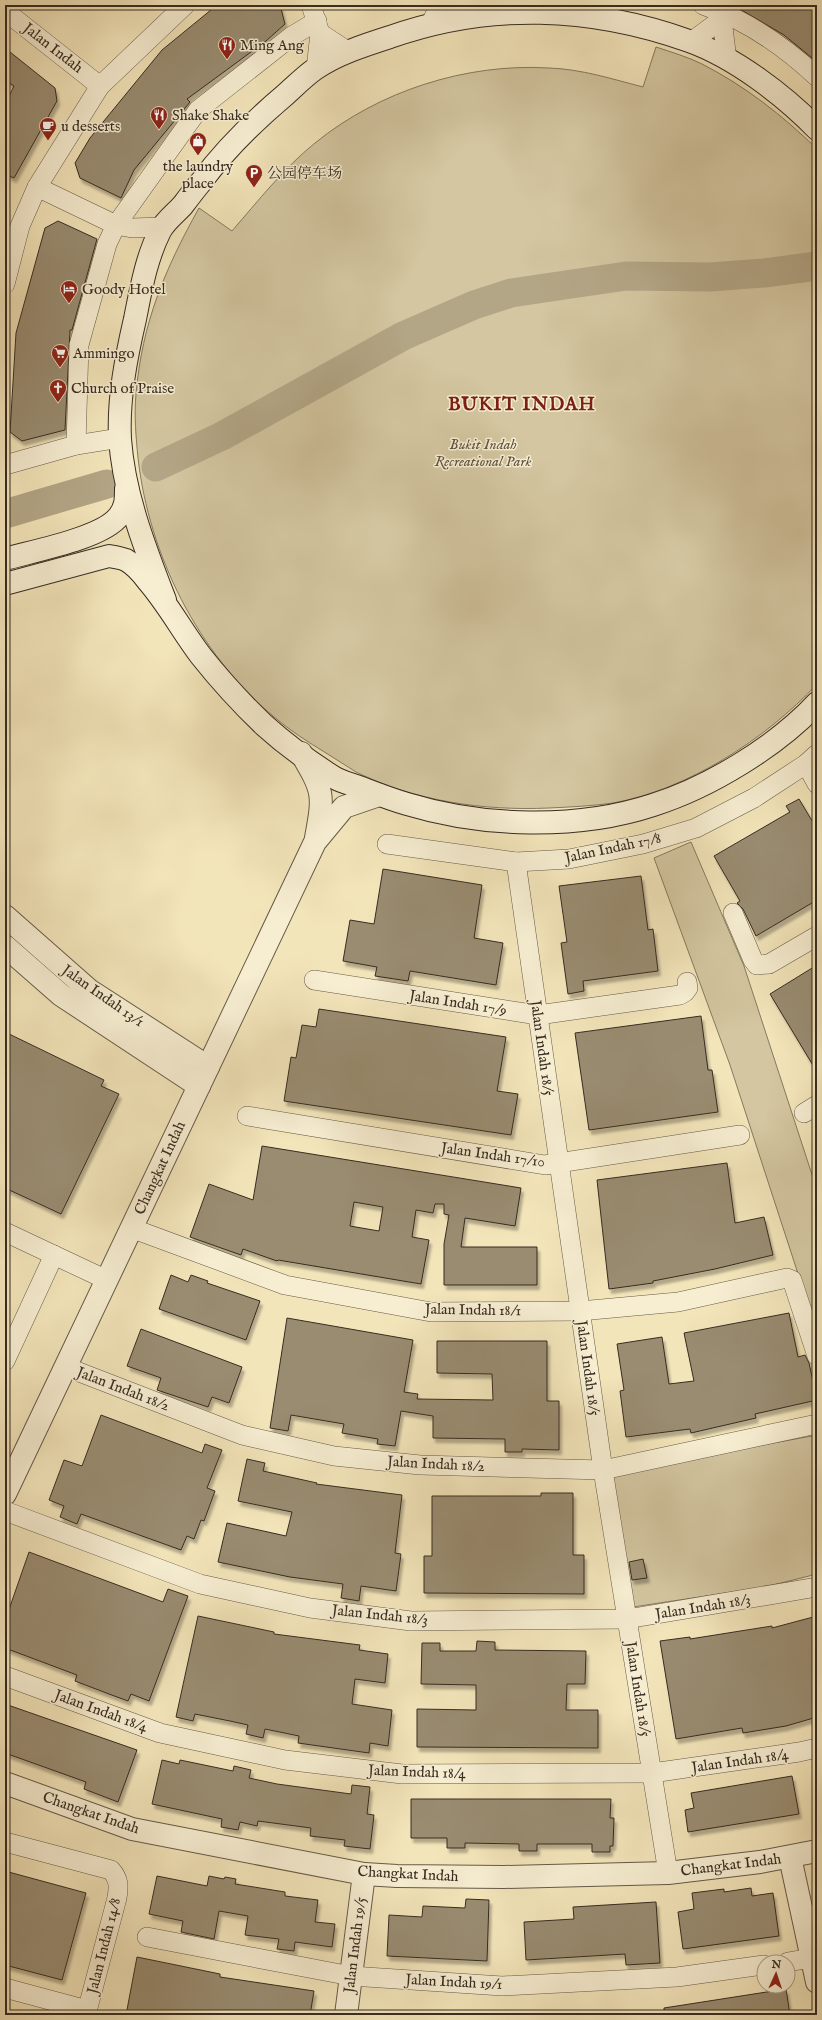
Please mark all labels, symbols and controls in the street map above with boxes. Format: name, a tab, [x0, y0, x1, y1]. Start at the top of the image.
street label: Jalan Indah	[18, 17, 87, 77]
restaurant icon: Ming Ang	[217, 35, 237, 60]
place label: Ming Ang	[240, 36, 305, 55]
restaurant icon: Shake Shake	[149, 105, 169, 130]
place label: Shake Shake	[172, 106, 249, 125]
cafe icon: u desserts	[38, 116, 58, 141]
place label: u desserts	[61, 117, 120, 136]
shop icon: the laundry place	[188, 131, 208, 156]
place label: the laundry place	[163, 157, 234, 193]
parking icon: 公园停车场	[244, 163, 264, 188]
place label: 公园停车场	[267, 164, 342, 183]
hotel icon: Goody Hotel	[59, 279, 79, 304]
place label: Goody Hotel	[82, 280, 166, 299]
supermarket icon: Ammingo	[50, 343, 70, 368]
place label: Ammingo	[72, 344, 135, 363]
church icon: Church of Praise	[48, 378, 68, 403]
place label: Church of Praise	[71, 379, 174, 398]
district label: BUKIT INDAH	[448, 393, 596, 417]
park label: Bukit Indah Recreational Park	[435, 435, 531, 471]
street label: Jalan Indah 17/8	[561, 828, 663, 868]
street label: Jalan Indah 13/1	[57, 959, 148, 1031]
street label: Jalan Indah 17/9	[406, 986, 508, 1020]
street label: Jalan Indah 18/5	[526, 997, 558, 1098]
street label: Changkat Indah	[130, 1118, 190, 1218]
street label: Jalan Indah 17/10	[438, 1138, 546, 1172]
street label: Jalan Indah 18/1	[423, 1300, 521, 1320]
street label: Jalan Indah 18/5	[572, 1317, 604, 1418]
street label: Jalan Indah 18/2	[72, 1362, 172, 1415]
street label: Jalan Indah 18/2	[385, 1452, 485, 1476]
street label: Jalan Indah 18/3	[652, 1590, 752, 1624]
street label: Jalan Indah 18/3	[329, 1600, 429, 1629]
street label: Jalan Indah 18/5	[621, 1638, 655, 1739]
street label: Jalan Indah 18/4	[50, 1685, 151, 1737]
street label: Jalan Indah 18/4	[688, 1745, 790, 1777]
street label: Jalan Indah 18/4	[366, 1761, 467, 1783]
street label: Changkat Indah	[40, 1788, 142, 1838]
street label: Changkat Indah	[680, 1849, 782, 1881]
street label: Changkat Indah	[357, 1862, 459, 1886]
street label: Jalan Indah 19/5	[339, 1895, 370, 1996]
street label: Jalan Indah 14/8	[82, 1896, 125, 1998]
north arrow	[756, 1954, 796, 1994]
text: N	[770, 1958, 782, 1972]
street label: Jalan Indah 19/1	[403, 1970, 503, 1994]

